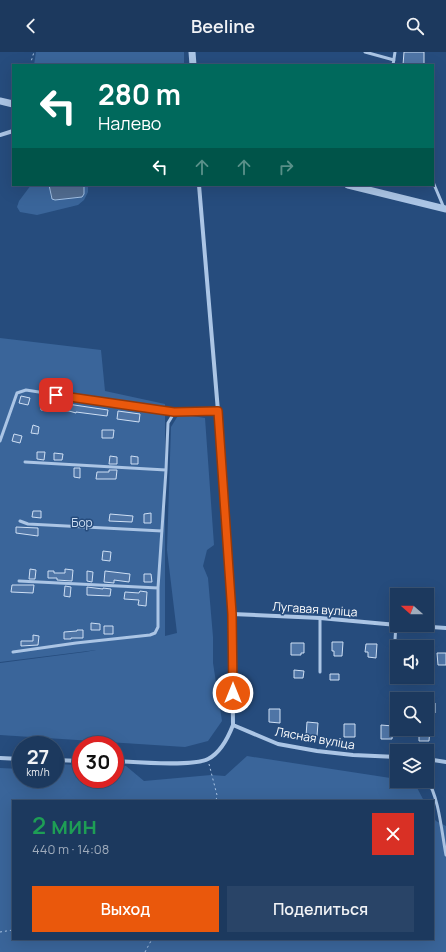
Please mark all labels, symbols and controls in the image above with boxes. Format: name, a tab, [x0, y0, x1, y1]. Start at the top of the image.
text: Beeline	[191, 14, 255, 38]
icon: back	[20, 15, 42, 37]
icon: search	[404, 15, 426, 37]
text: 280 m	[98, 75, 181, 113]
icon: left	[32, 80, 84, 132]
text: Налево	[98, 111, 162, 135]
icon: left	[149, 156, 171, 178]
icon: ahead	[191, 156, 213, 178]
icon: ahead	[233, 156, 255, 178]
icon: right	[275, 156, 297, 178]
pin	[39, 378, 73, 412]
icon: arrive	[45, 384, 67, 406]
park label: Бор	[71, 514, 93, 531]
north arrow	[390, 588, 434, 632]
map controls	[390, 588, 434, 788]
street label: Лугавая вуліца	[272, 598, 358, 620]
button: sound	[390, 640, 434, 684]
position arrow	[212, 672, 254, 714]
button: search	[390, 692, 434, 736]
street label: Лясная вуліца	[274, 723, 356, 753]
speed limit sign: 30	[72, 736, 124, 788]
text: 27	[27, 743, 49, 770]
button: layers	[390, 744, 434, 788]
text: km/h	[26, 765, 50, 779]
text: 2 мин	[32, 808, 97, 841]
button: close	[372, 813, 414, 855]
text: 440 m · 14:08	[32, 840, 109, 858]
button: Выход	[32, 886, 219, 932]
button: Поделиться	[227, 886, 414, 932]

